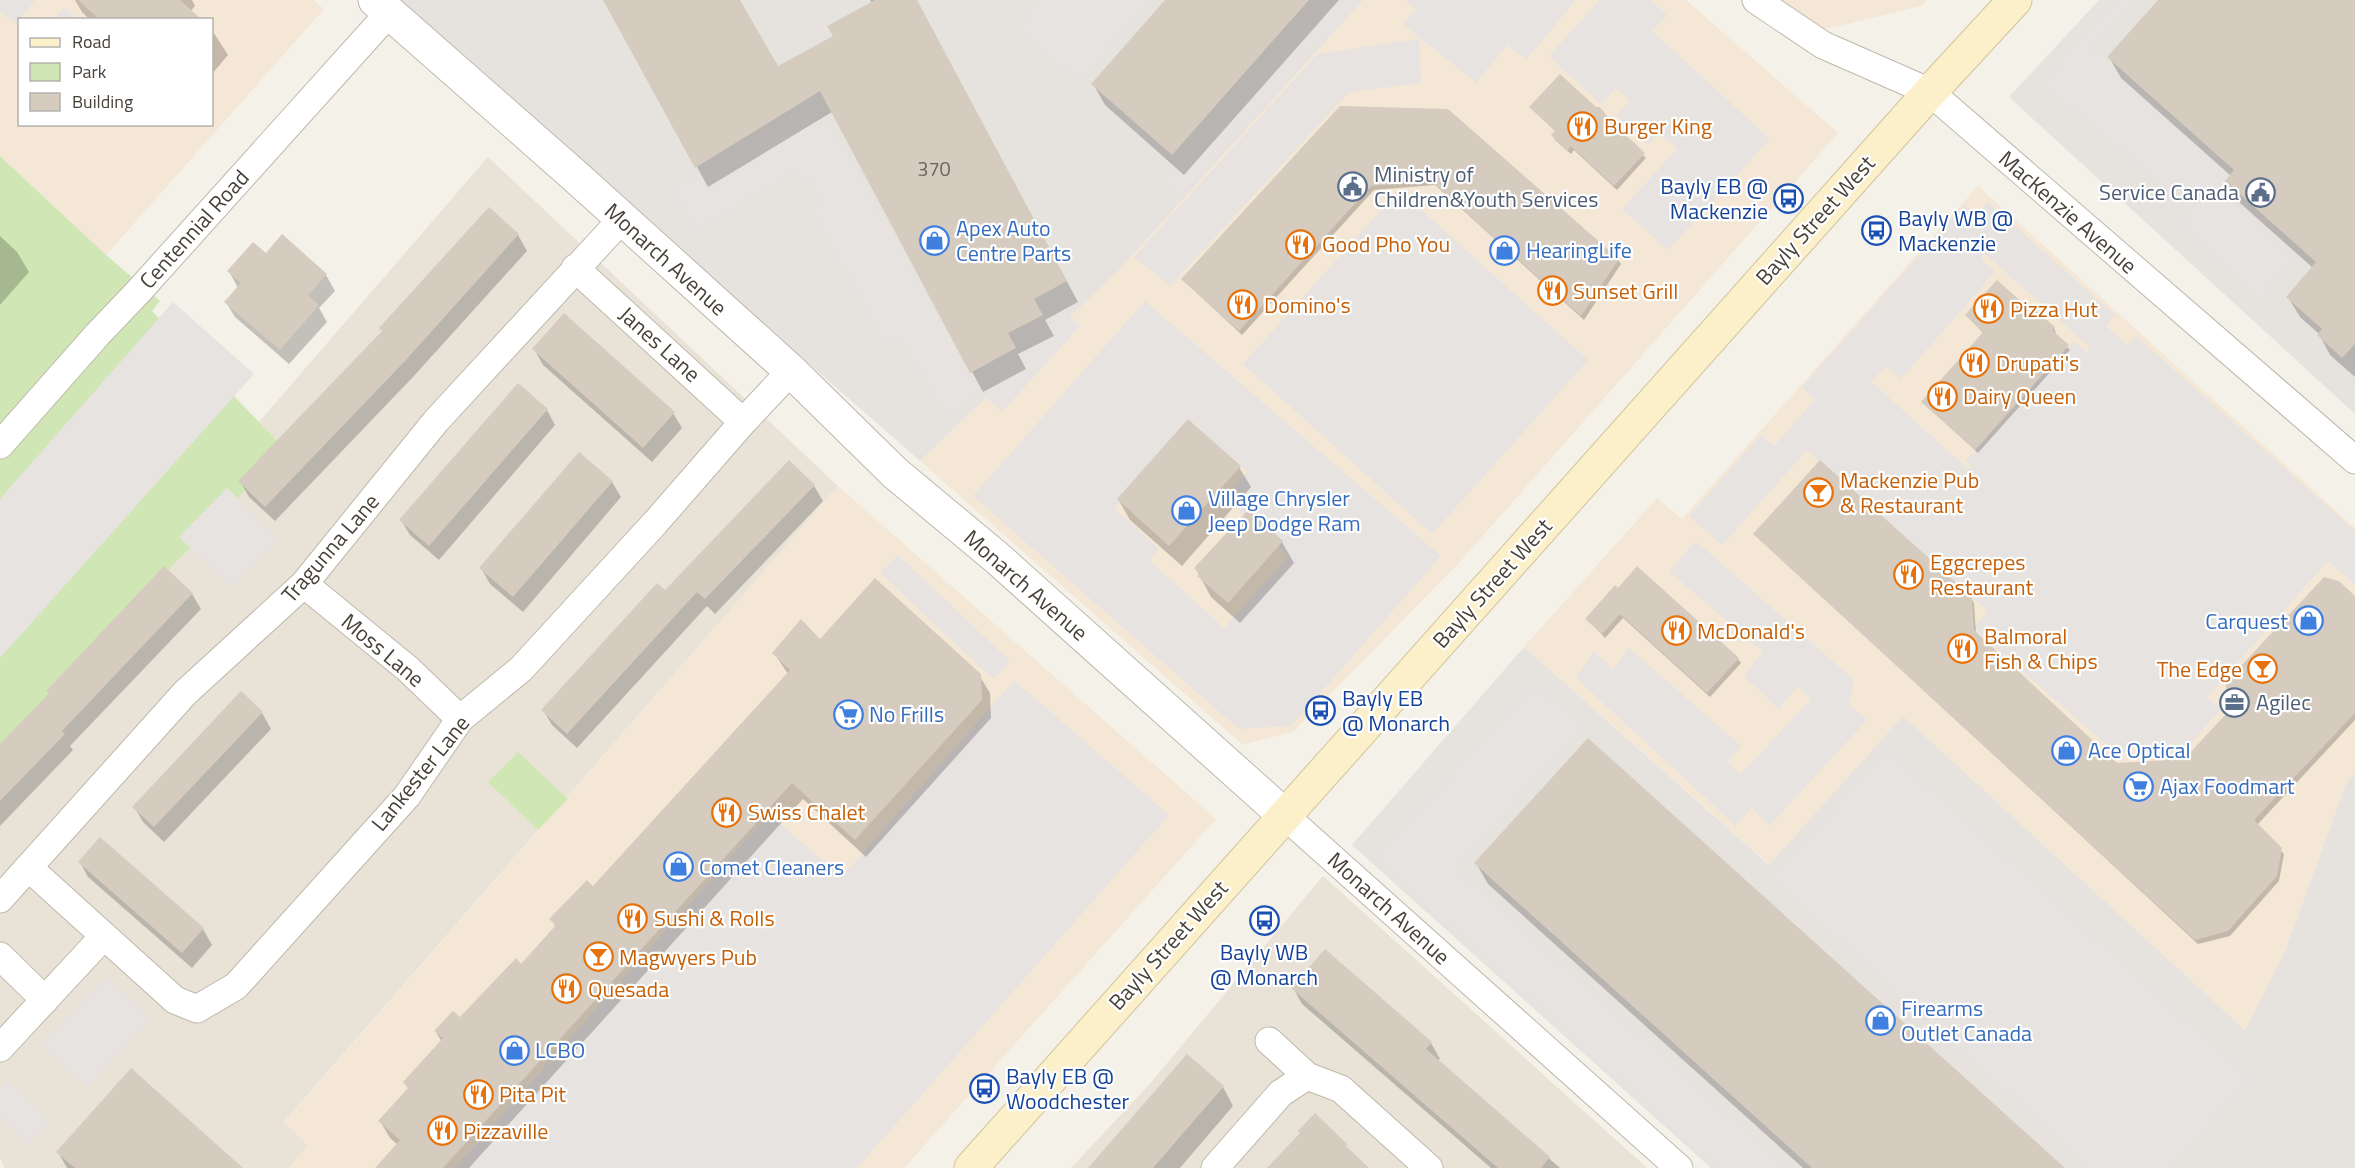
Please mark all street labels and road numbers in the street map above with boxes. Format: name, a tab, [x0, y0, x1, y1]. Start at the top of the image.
street label: MacKenzie Avenue	[1991, 142, 2145, 282]
street label: Bayly Street West	[1747, 147, 1883, 293]
street label: Centennial Road	[131, 162, 257, 296]
street label: Monarch Avenue	[597, 194, 735, 324]
street label: Janes Lane	[612, 298, 708, 390]
street label: Tragunna Lane	[273, 486, 387, 610]
street label: Bayly Street West	[1424, 510, 1560, 656]
street label: Monarch Avenue	[956, 521, 1096, 649]
street label: Moss Lane	[334, 605, 432, 695]
street label: Lankester Lane	[363, 708, 477, 838]
street label: Monarch Avenue	[1320, 843, 1458, 973]
street label: Bayly Street West	[1100, 872, 1236, 1018]

